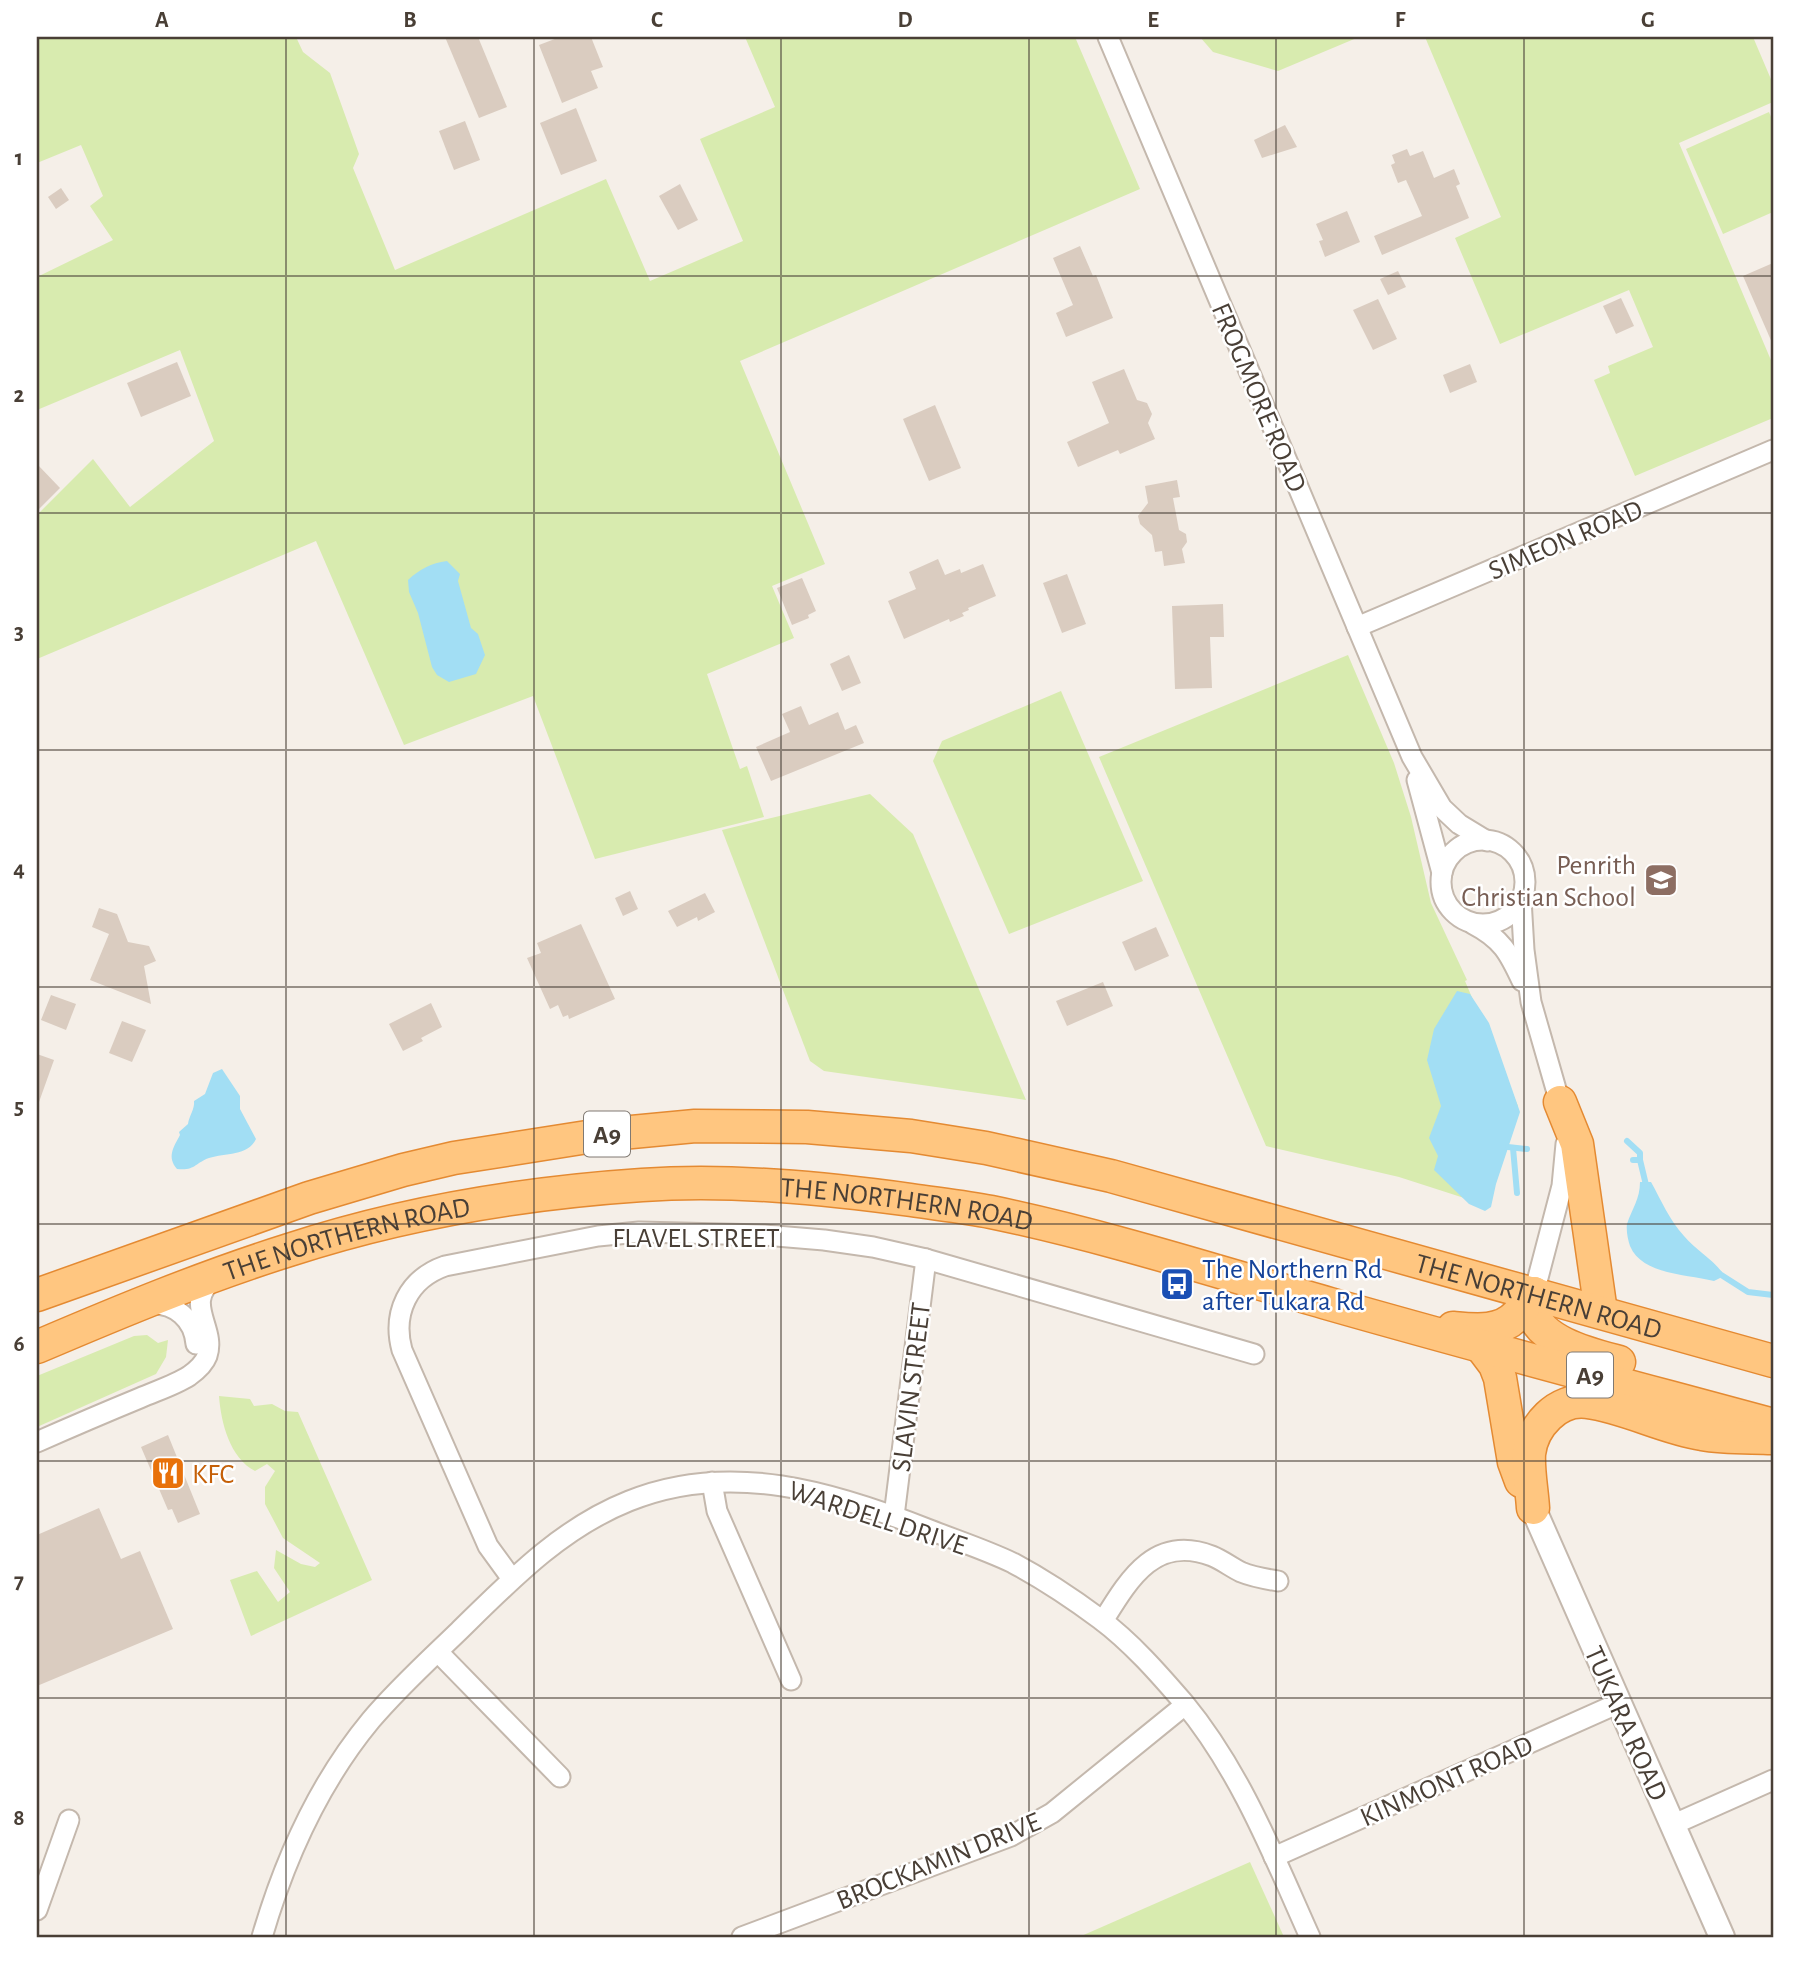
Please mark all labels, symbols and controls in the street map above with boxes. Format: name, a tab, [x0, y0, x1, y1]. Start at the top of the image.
text: A	[155, 9, 169, 32]
text: B	[403, 9, 417, 32]
text: C	[651, 9, 663, 32]
text: D	[897, 9, 913, 32]
text: E	[1147, 9, 1159, 32]
text: F	[1395, 9, 1406, 32]
text: G	[1641, 9, 1655, 32]
text: 1	[15, 147, 23, 170]
street label: FROGMORE ROAD	[1206, 299, 1311, 496]
text: 2	[14, 384, 25, 407]
street label: SIMEON ROAD	[1485, 496, 1647, 586]
text: 3	[14, 621, 24, 644]
place label: Penrith Christian School	[1461, 852, 1636, 912]
text: 4	[13, 858, 25, 881]
school or university icon: Penrith Christian School	[1642, 861, 1680, 899]
text: 5	[14, 1096, 24, 1119]
road number: A9	[584, 1112, 630, 1156]
street label: THE NORTHERN ROAD	[779, 1174, 1035, 1237]
street label: THE NORTHERN ROAD	[220, 1194, 472, 1287]
street label: FLAVEL STREET	[612, 1225, 780, 1253]
street label: THE NORTHERN ROAD	[1412, 1250, 1665, 1345]
place label: The Northern Rd after Tukara Rd	[1202, 1256, 1382, 1316]
bus stop icon: The Northern Rd after Tukara Rd	[1158, 1265, 1196, 1303]
street label: SLAVIN STREET	[888, 1301, 936, 1473]
text: 6	[13, 1333, 25, 1356]
road number: A9	[1567, 1352, 1613, 1398]
restaurant icon: KFC	[149, 1454, 187, 1492]
place label: KFC	[192, 1461, 234, 1489]
street label: WARDELL DRIVE	[785, 1477, 970, 1561]
text: 7	[14, 1570, 24, 1593]
street label: TUKARA ROAD	[1579, 1642, 1672, 1805]
street label: KINMONT ROAD	[1356, 1731, 1537, 1832]
text: 8	[13, 1807, 25, 1830]
street label: BROCKAMIN DRIVE	[833, 1808, 1045, 1916]

